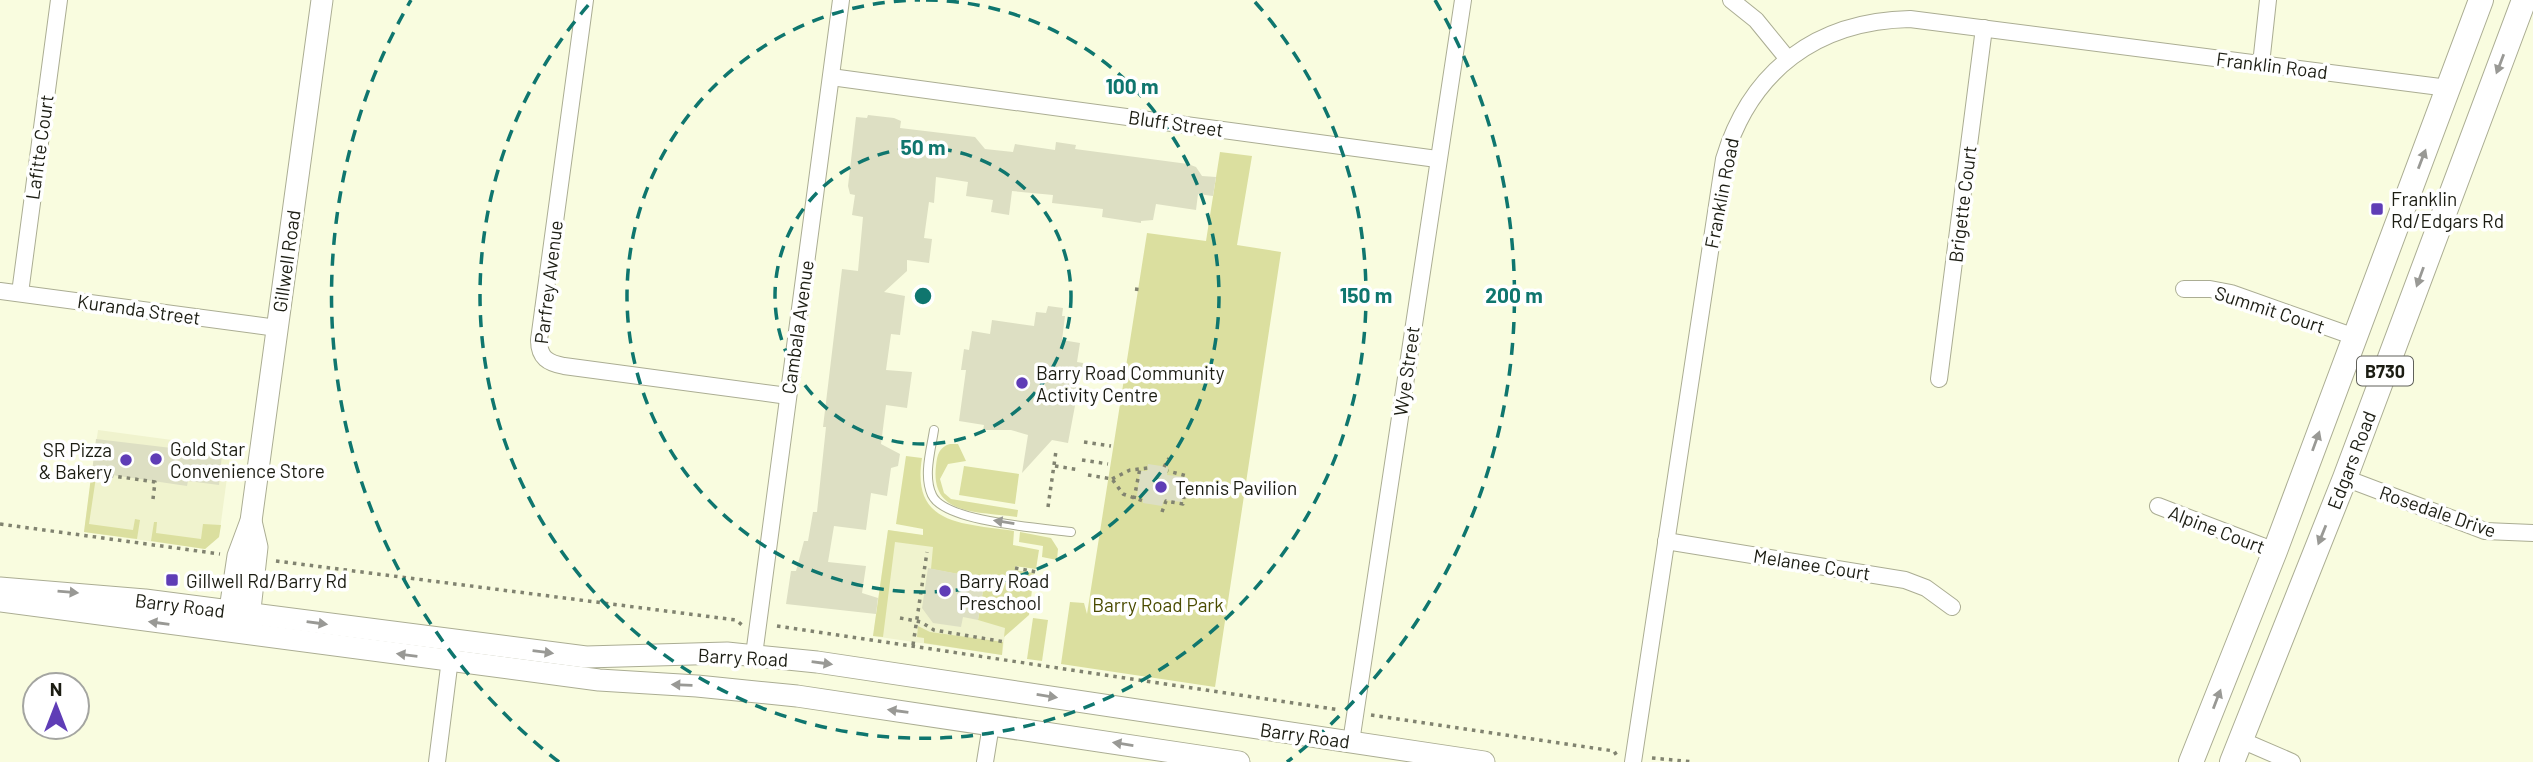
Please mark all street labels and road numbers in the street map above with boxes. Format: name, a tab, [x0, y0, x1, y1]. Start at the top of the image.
street label: Franklin Road	[2215, 47, 2329, 83]
street label: Lafitte Court	[20, 93, 58, 201]
street label: Bluff Street	[1127, 105, 1225, 141]
street label: Franklin Road	[1699, 136, 1743, 250]
street label: Brigette Court	[1943, 144, 1981, 264]
street label: Gillwell Road	[267, 208, 305, 314]
street label: Parfrey Avenue	[529, 219, 567, 345]
street label: Cambala Avenue	[776, 258, 818, 396]
street label: Summit Court	[2212, 280, 2328, 338]
street label: Kuranda Street	[76, 289, 202, 329]
street label: Wye Street	[1388, 324, 1424, 418]
road number: B730	[2357, 356, 2413, 386]
street label: Edgars Road	[2322, 408, 2380, 512]
street label: Rosedale Drive	[2377, 480, 2499, 542]
street label: Alpine Court	[2166, 500, 2268, 558]
street label: Melanee Court	[1752, 543, 1872, 585]
street label: Barry Road	[134, 588, 226, 622]
street label: Barry Road	[697, 643, 789, 671]
street label: Barry Road	[1259, 717, 1351, 753]

